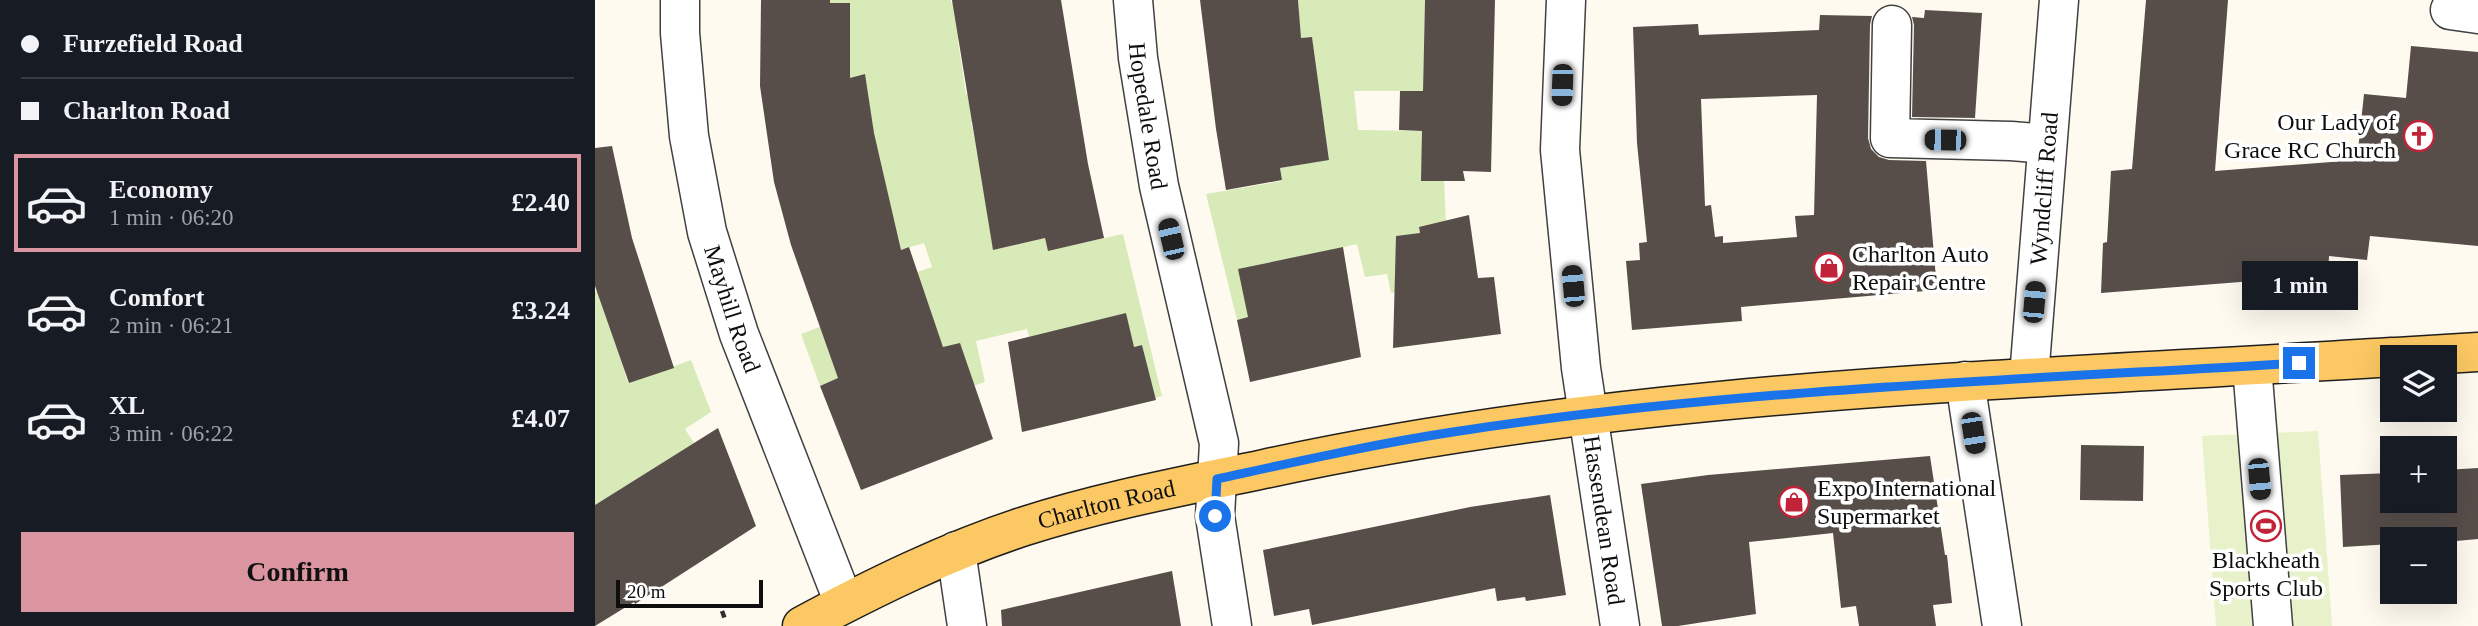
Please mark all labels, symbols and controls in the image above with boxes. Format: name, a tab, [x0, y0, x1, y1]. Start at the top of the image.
text: Furzefield Road	[63, 29, 243, 58]
street label: Hopedale Road	[1124, 41, 1172, 191]
car	[1551, 64, 1574, 106]
text: Charlton Road	[63, 96, 230, 125]
place label: Our Lady of Grace RC Church	[2224, 109, 2396, 163]
street label: Wyndcliff Road	[2025, 111, 2063, 266]
church icon: Our Lady of Grace RC Church	[2402, 119, 2436, 153]
car	[1924, 129, 1967, 151]
icon: car	[25, 172, 88, 235]
text: Economy	[109, 175, 213, 204]
text: £2.40	[512, 188, 570, 217]
text: 1 min · 06:20	[109, 205, 234, 230]
car	[1157, 216, 1186, 262]
place label: Charlton Auto Repair Centre	[1852, 241, 1989, 295]
street label: Mayhill Road	[699, 242, 766, 376]
shop icon: Charlton Auto Repair Centre	[1812, 251, 1846, 285]
callout: 1 min	[2241, 262, 2357, 310]
car	[1561, 264, 1586, 308]
text: 1 min	[2272, 273, 2328, 298]
icon: car	[25, 280, 88, 343]
car	[2022, 280, 2047, 324]
text: Comfort	[109, 283, 204, 312]
text: £3.24	[512, 296, 570, 325]
text: 2 min · 06:21	[109, 313, 234, 338]
map controls	[2380, 345, 2457, 604]
button: layers	[2380, 345, 2457, 422]
route end	[2283, 347, 2315, 379]
icon: car	[25, 388, 88, 451]
text: XL	[109, 391, 145, 420]
text: £4.07	[512, 404, 570, 433]
car	[1960, 411, 1987, 455]
text: 3 min · 06:22	[109, 421, 234, 446]
street label: Hassendean Road	[1578, 433, 1630, 607]
button: +	[2380, 436, 2457, 513]
car	[2247, 457, 2272, 501]
street label: Charlton Road	[1035, 475, 1178, 534]
place label: Expo International Supermarket	[1817, 475, 1997, 529]
shop icon: Expo International Supermarket	[1777, 485, 1811, 519]
route start	[1199, 500, 1231, 532]
sports icon: Blackheath Sports Club	[2249, 509, 2283, 543]
button: −	[2380, 527, 2457, 604]
button: Confirm	[21, 532, 574, 612]
place label: Blackheath Sports Club	[2209, 547, 2323, 601]
scale bar	[616, 577, 763, 609]
text: 20 m	[627, 581, 666, 602]

